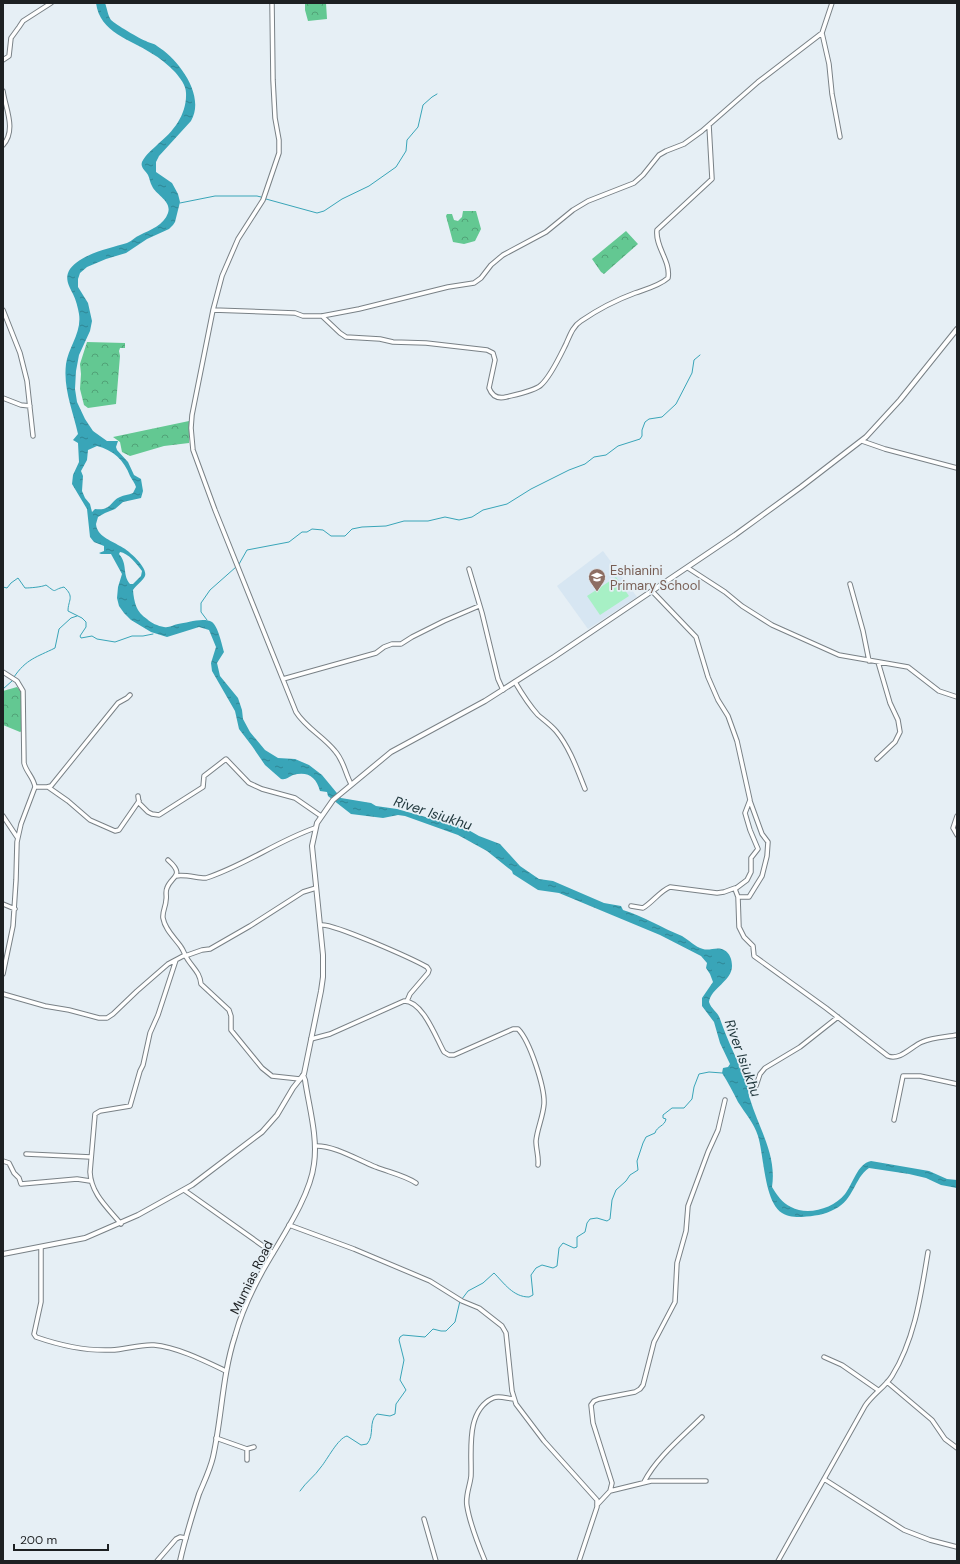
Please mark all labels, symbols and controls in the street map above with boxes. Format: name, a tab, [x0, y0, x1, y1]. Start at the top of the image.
place label: Eshianini Primary School	[610, 562, 700, 594]
school or university icon: Eshianini Primary School	[587, 567, 607, 592]
water label: River Isiukhu	[392, 792, 474, 834]
water label: River Isiukhu	[721, 1017, 765, 1099]
street label: Mumias Road	[226, 1237, 277, 1317]
scale bar	[14, 1526, 108, 1552]
text: 200 m	[20, 1532, 57, 1548]

